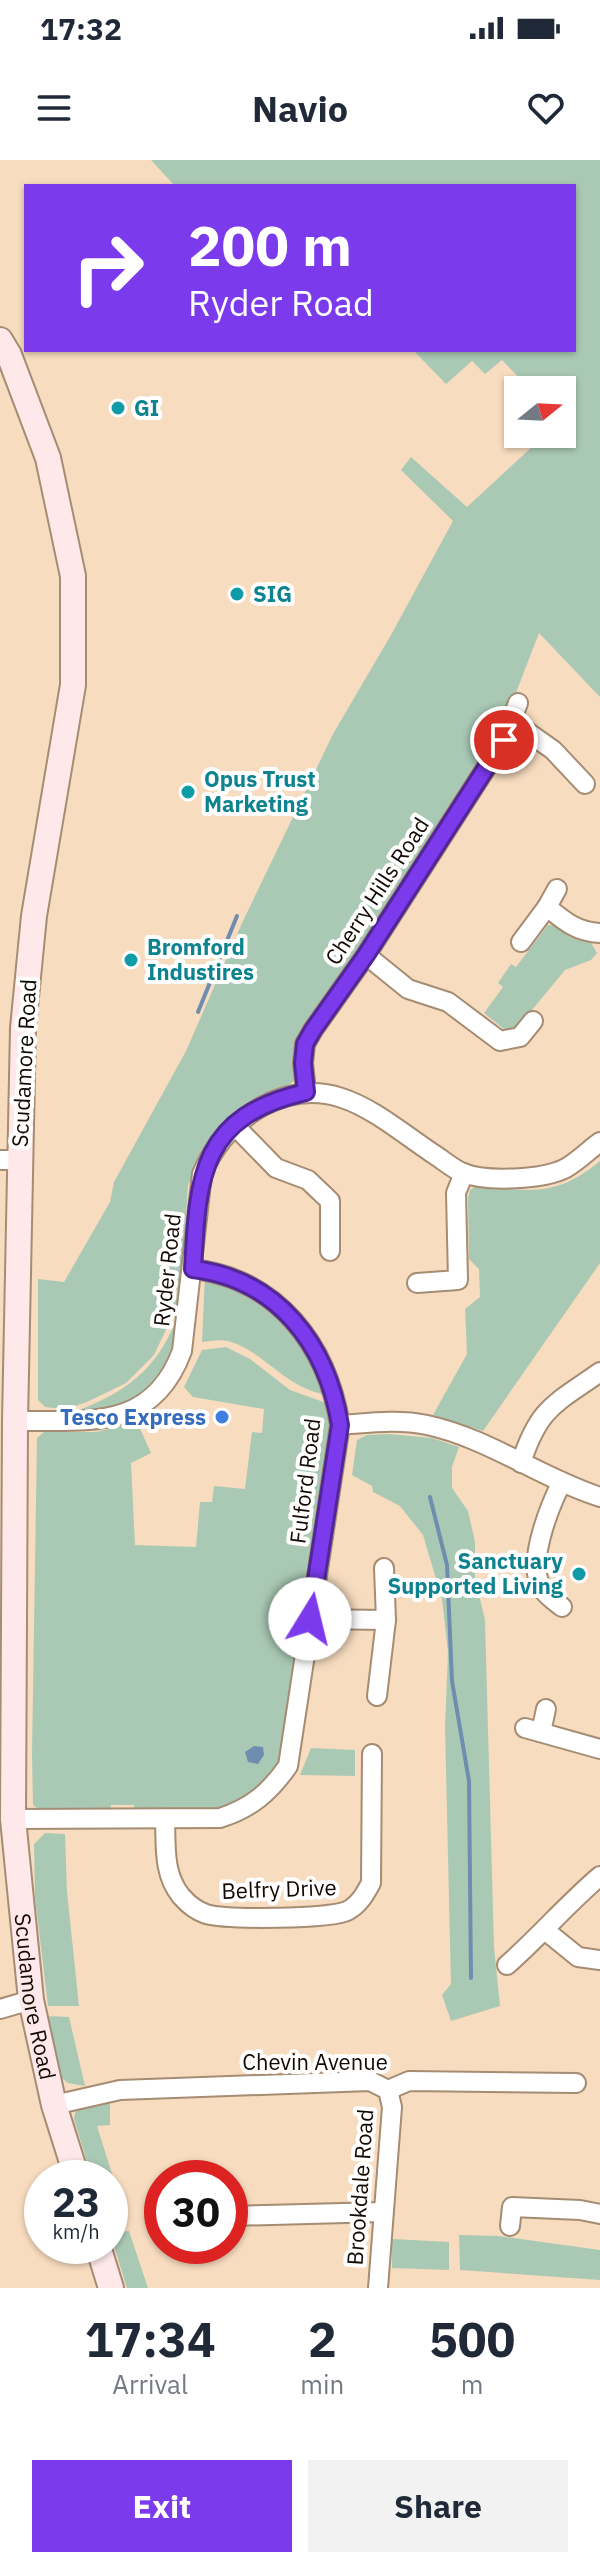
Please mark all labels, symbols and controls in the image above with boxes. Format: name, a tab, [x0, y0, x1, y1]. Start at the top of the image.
text: 17:32	[40, 9, 122, 48]
text: Navio	[252, 85, 348, 132]
icon: menu	[32, 86, 76, 130]
icon: heart	[524, 86, 568, 130]
text: 200 m	[188, 209, 352, 281]
icon: right	[56, 216, 160, 320]
text: Ryder Road	[188, 279, 374, 326]
north arrow	[504, 376, 576, 448]
map controls	[504, 376, 576, 448]
place label: GI	[134, 393, 159, 422]
marker: GI	[109, 399, 127, 417]
place label: SIG	[253, 579, 292, 608]
marker: SIG	[228, 585, 246, 603]
pin	[470, 706, 538, 774]
icon: arrive	[482, 718, 526, 762]
place label: Opus Trust Marketing	[204, 764, 316, 818]
marker: Opus Trust Marketing	[179, 783, 197, 801]
street label: Cherry Hills Road	[318, 811, 435, 970]
place label: Bromford Industires	[147, 932, 254, 986]
marker: Bromford Industires	[122, 951, 140, 969]
street label: Scudamore Road	[5, 978, 42, 1148]
street label: Ryder Road	[146, 1212, 187, 1328]
place label: Tesco Express	[60, 1402, 206, 1431]
marker: Tesco Express	[213, 1408, 231, 1426]
street label: Fulford Road	[282, 1417, 327, 1545]
place label: Sanctuary Supported Living	[387, 1546, 564, 1600]
marker: Sanctuary Supported Living	[570, 1565, 588, 1583]
position arrow	[268, 1577, 352, 1661]
street label: Belfry Drive	[221, 1872, 337, 1905]
street label: Scudamore Road	[8, 1912, 63, 2082]
street label: Chevin Avenue	[242, 2047, 388, 2076]
street label: Brookdale Road	[340, 2108, 379, 2266]
speed limit sign: 30	[144, 2160, 248, 2264]
text: 23	[52, 2176, 100, 2228]
text: km/h	[52, 2218, 100, 2245]
text: 17:34	[85, 2308, 216, 2370]
text: 2	[308, 2308, 337, 2370]
text: 500	[429, 2308, 515, 2370]
text: Arrival	[112, 2367, 188, 2401]
text: min	[300, 2367, 344, 2401]
text: m	[461, 2367, 483, 2401]
button: Exit	[32, 2460, 292, 2552]
button: Share	[308, 2460, 568, 2552]

